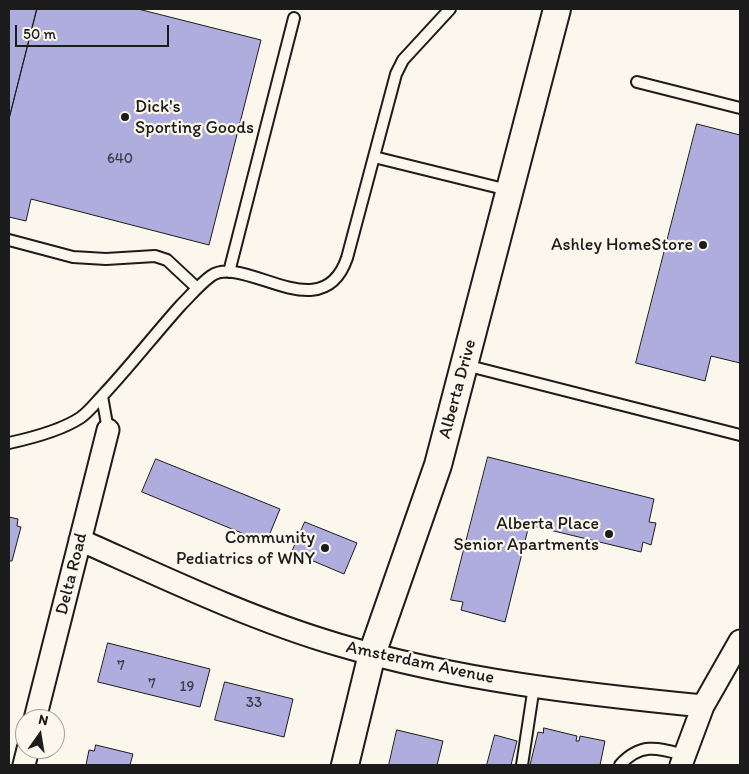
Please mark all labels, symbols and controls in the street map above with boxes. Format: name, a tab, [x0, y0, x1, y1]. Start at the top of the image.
scale bar	[18, 15, 171, 47]
text: 50 m	[23, 25, 56, 43]
place label: Dick's Sporting Goods	[135, 96, 254, 138]
marker: Dick's Sporting Goods	[119, 111, 131, 123]
house number: 640	[107, 150, 133, 168]
place label: Ashley HomeStore	[551, 234, 693, 256]
marker: Ashley HomeStore	[697, 239, 709, 251]
street label: Alberta Drive	[434, 337, 482, 441]
place label: Alberta Place Senior Apartments	[454, 513, 599, 556]
place label: Community Pediatrics of WNY	[176, 527, 315, 570]
marker: Alberta Place Senior Apartments	[603, 528, 615, 540]
street label: Delta Road	[51, 531, 93, 617]
marker: Community Pediatrics of WNY	[319, 542, 331, 554]
street label: Amsterdam Avenue	[344, 637, 496, 689]
house number: 7	[117, 657, 125, 675]
house number: 7	[148, 675, 156, 693]
house number: 19	[180, 678, 194, 696]
house number: 33	[246, 694, 262, 712]
north arrow	[15, 709, 65, 759]
text: N	[37, 711, 50, 729]

